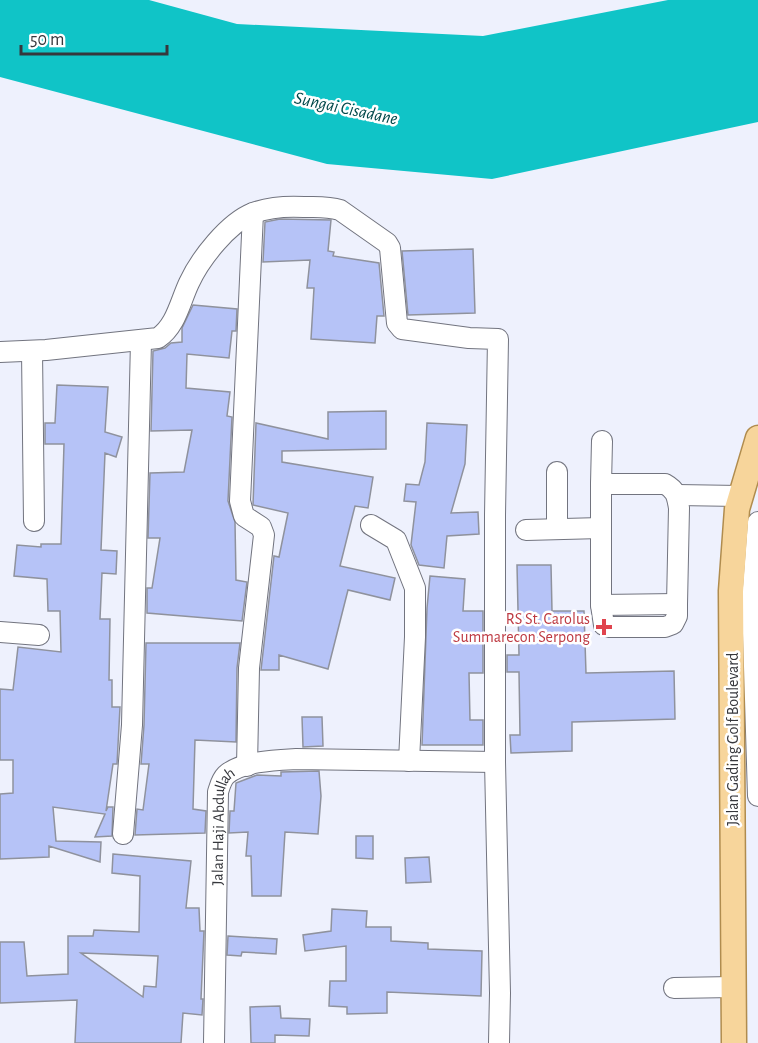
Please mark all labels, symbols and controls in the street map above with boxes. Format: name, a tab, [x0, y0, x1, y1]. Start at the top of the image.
scale bar	[21, 18, 166, 56]
text: 50 m	[30, 31, 64, 49]
water label: Sungai Cisadane	[293, 89, 399, 129]
place label: RS St. Carolus Summarecon Serpong	[453, 611, 590, 645]
marker: RS St. Carolus Summarecon Serpong	[595, 618, 613, 636]
street label: Jalan Gading Golf Boulevard	[725, 652, 741, 826]
street label: Jalan Haji Abdullah	[210, 764, 238, 885]

